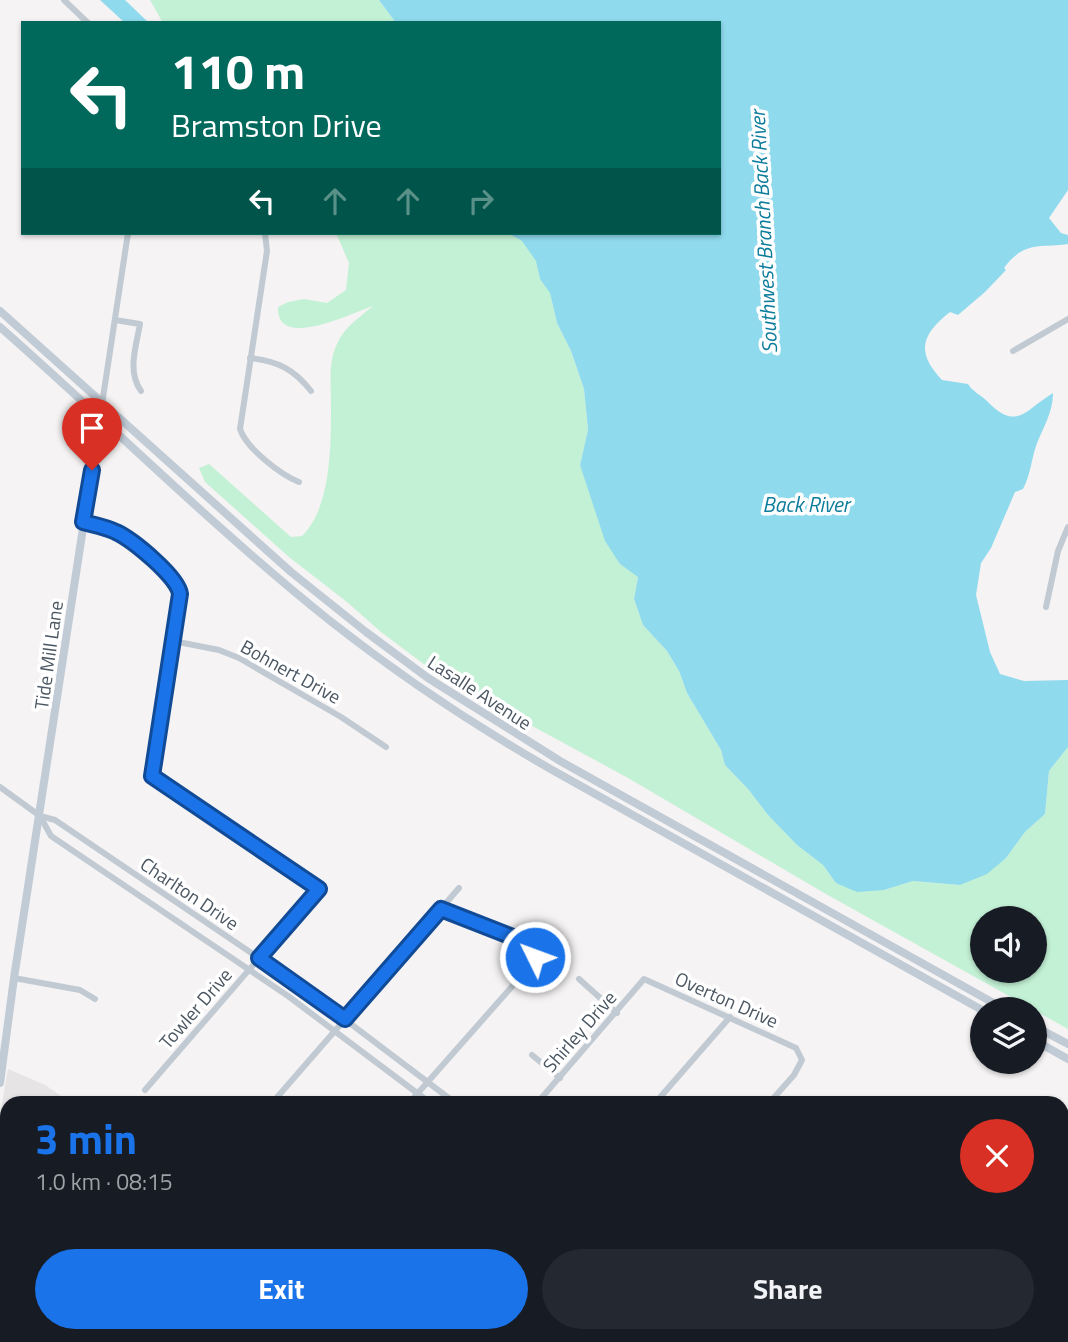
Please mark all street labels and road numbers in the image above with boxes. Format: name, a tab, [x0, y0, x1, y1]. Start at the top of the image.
street label: Tide Mill Lane	[26, 599, 70, 711]
street label: Bohnert Drive	[236, 631, 346, 711]
street label: Lasalle Avenue	[422, 647, 538, 737]
street label: Charlton Drive	[135, 849, 245, 937]
street label: Towler Drive	[152, 961, 238, 1055]
street label: Overton Drive	[671, 963, 783, 1035]
street label: Shirley Drive	[535, 984, 623, 1078]

